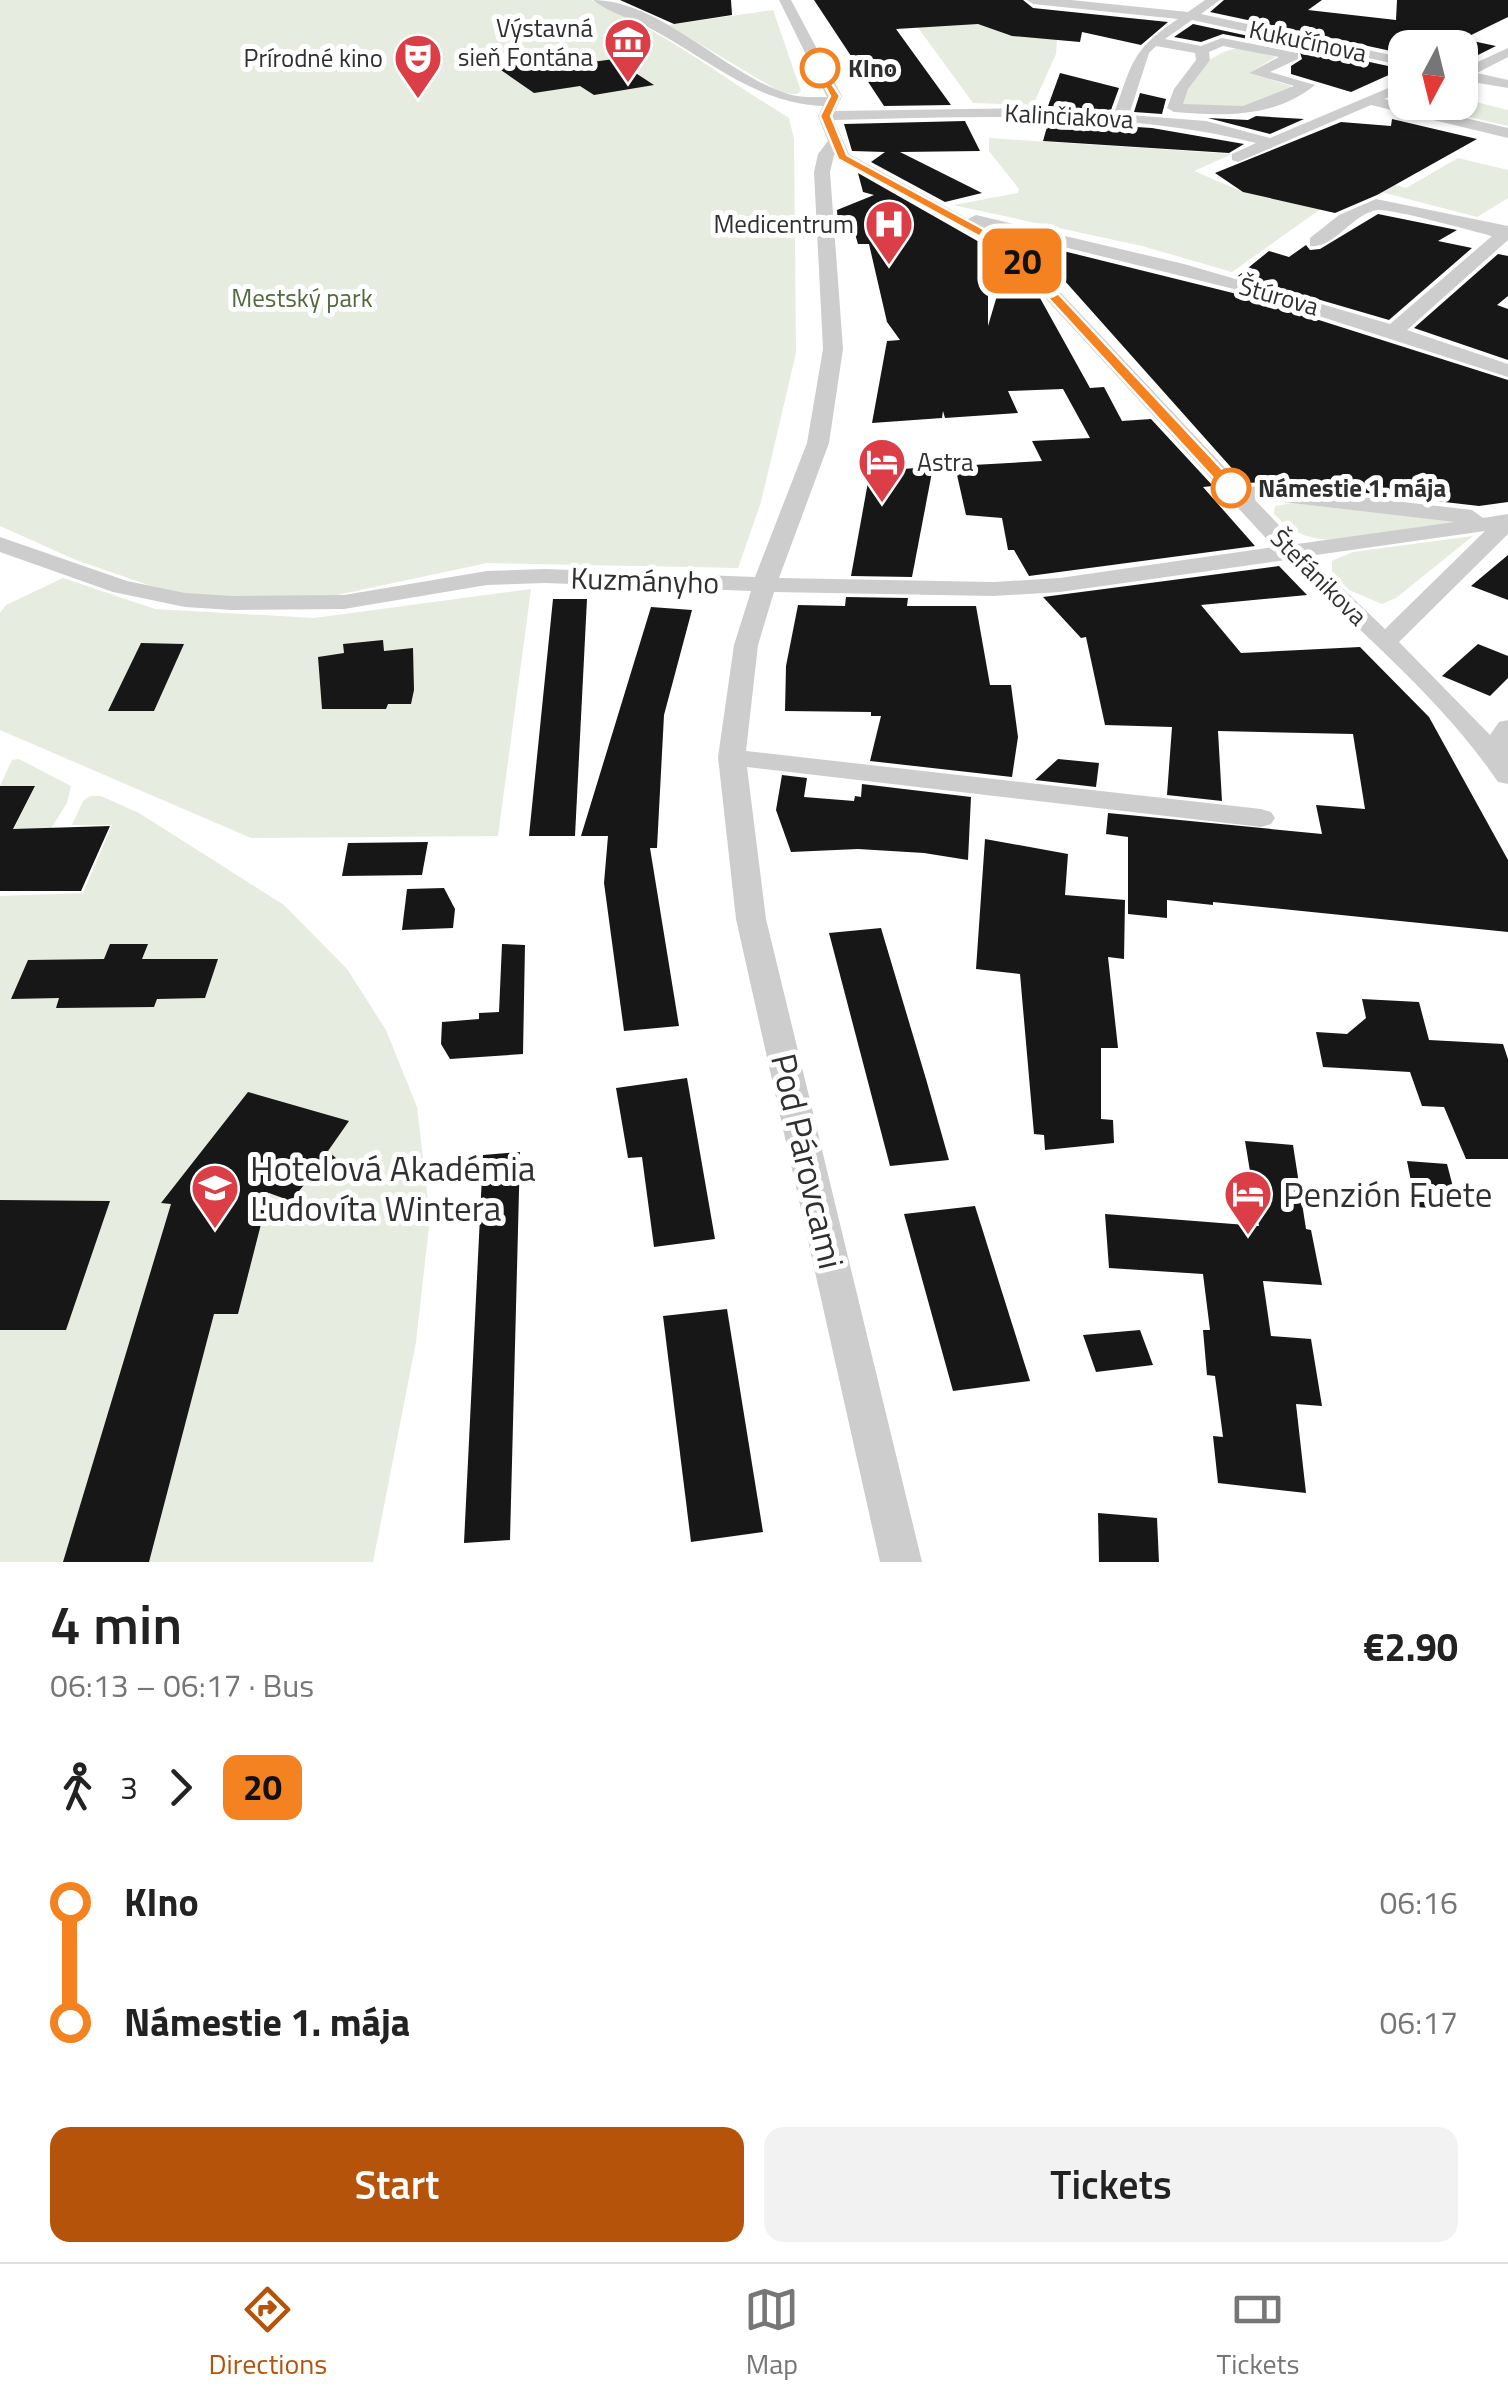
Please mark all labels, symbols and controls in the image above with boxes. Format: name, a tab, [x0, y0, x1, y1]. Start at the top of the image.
place label: Výstavná sieň Fontána	[458, 9, 593, 76]
street label: Kukučínova	[1246, 10, 1371, 72]
museum icon: Výstavná sieň Fontána	[602, 16, 654, 84]
north arrow	[1388, 30, 1478, 120]
map controls	[1388, 30, 1478, 120]
theatre icon: Prírodné kino	[392, 32, 444, 100]
place label: Prírodné kino	[244, 39, 383, 77]
marker: KIno	[801, 49, 839, 87]
place label: KIno	[848, 49, 897, 87]
street label: Kalinčiakova	[1003, 94, 1135, 138]
hospital icon: Medicentrum	[863, 198, 915, 266]
place label: Medicentrum	[713, 205, 854, 243]
line badge: 20	[977, 228, 1067, 294]
text: 20	[1002, 234, 1042, 288]
street label: Štúrova	[1235, 267, 1324, 326]
park label: Mestský park	[231, 279, 373, 317]
hotel icon: Astra	[856, 436, 908, 504]
place label: Astra	[917, 443, 974, 481]
marker: Námestie 1. mája	[1212, 469, 1250, 507]
place label: Námestie 1. mája	[1258, 469, 1446, 507]
street label: Štefánikova	[1262, 520, 1376, 634]
street label: Kuzmányho	[570, 554, 720, 606]
street label: Pod Párovcami	[757, 1048, 859, 1274]
place label: Hotelová Akadémia Ľudovíta Wintera	[250, 1141, 536, 1235]
school or university icon: Hotelová Akadémia Ľudovíta Wintera	[189, 1162, 241, 1230]
place label: Penzión Fuete	[1283, 1167, 1493, 1221]
hotel icon: Penzión Fuete	[1222, 1168, 1274, 1236]
text: 4 min	[50, 1582, 182, 1665]
text: €2.90	[1363, 1618, 1458, 1676]
text: 06:13 – 06:17 · Bus	[50, 1661, 314, 1709]
icon: walk	[50, 1760, 105, 1815]
icon: forward	[153, 1760, 208, 1815]
text: 20	[243, 1760, 282, 1814]
text: 3	[120, 1763, 138, 1811]
text: KIno	[124, 1873, 199, 1931]
text: 06:16	[1379, 1878, 1458, 1926]
text: Námestie 1. mája	[124, 1993, 410, 2051]
text: 06:17	[1379, 1998, 1458, 2046]
button: Start	[50, 2127, 744, 2242]
button: Tickets	[764, 2127, 1458, 2242]
tab: Directions	[209, 2282, 327, 2385]
tab: Map	[744, 2282, 799, 2385]
tab: Tickets	[1216, 2282, 1299, 2385]

